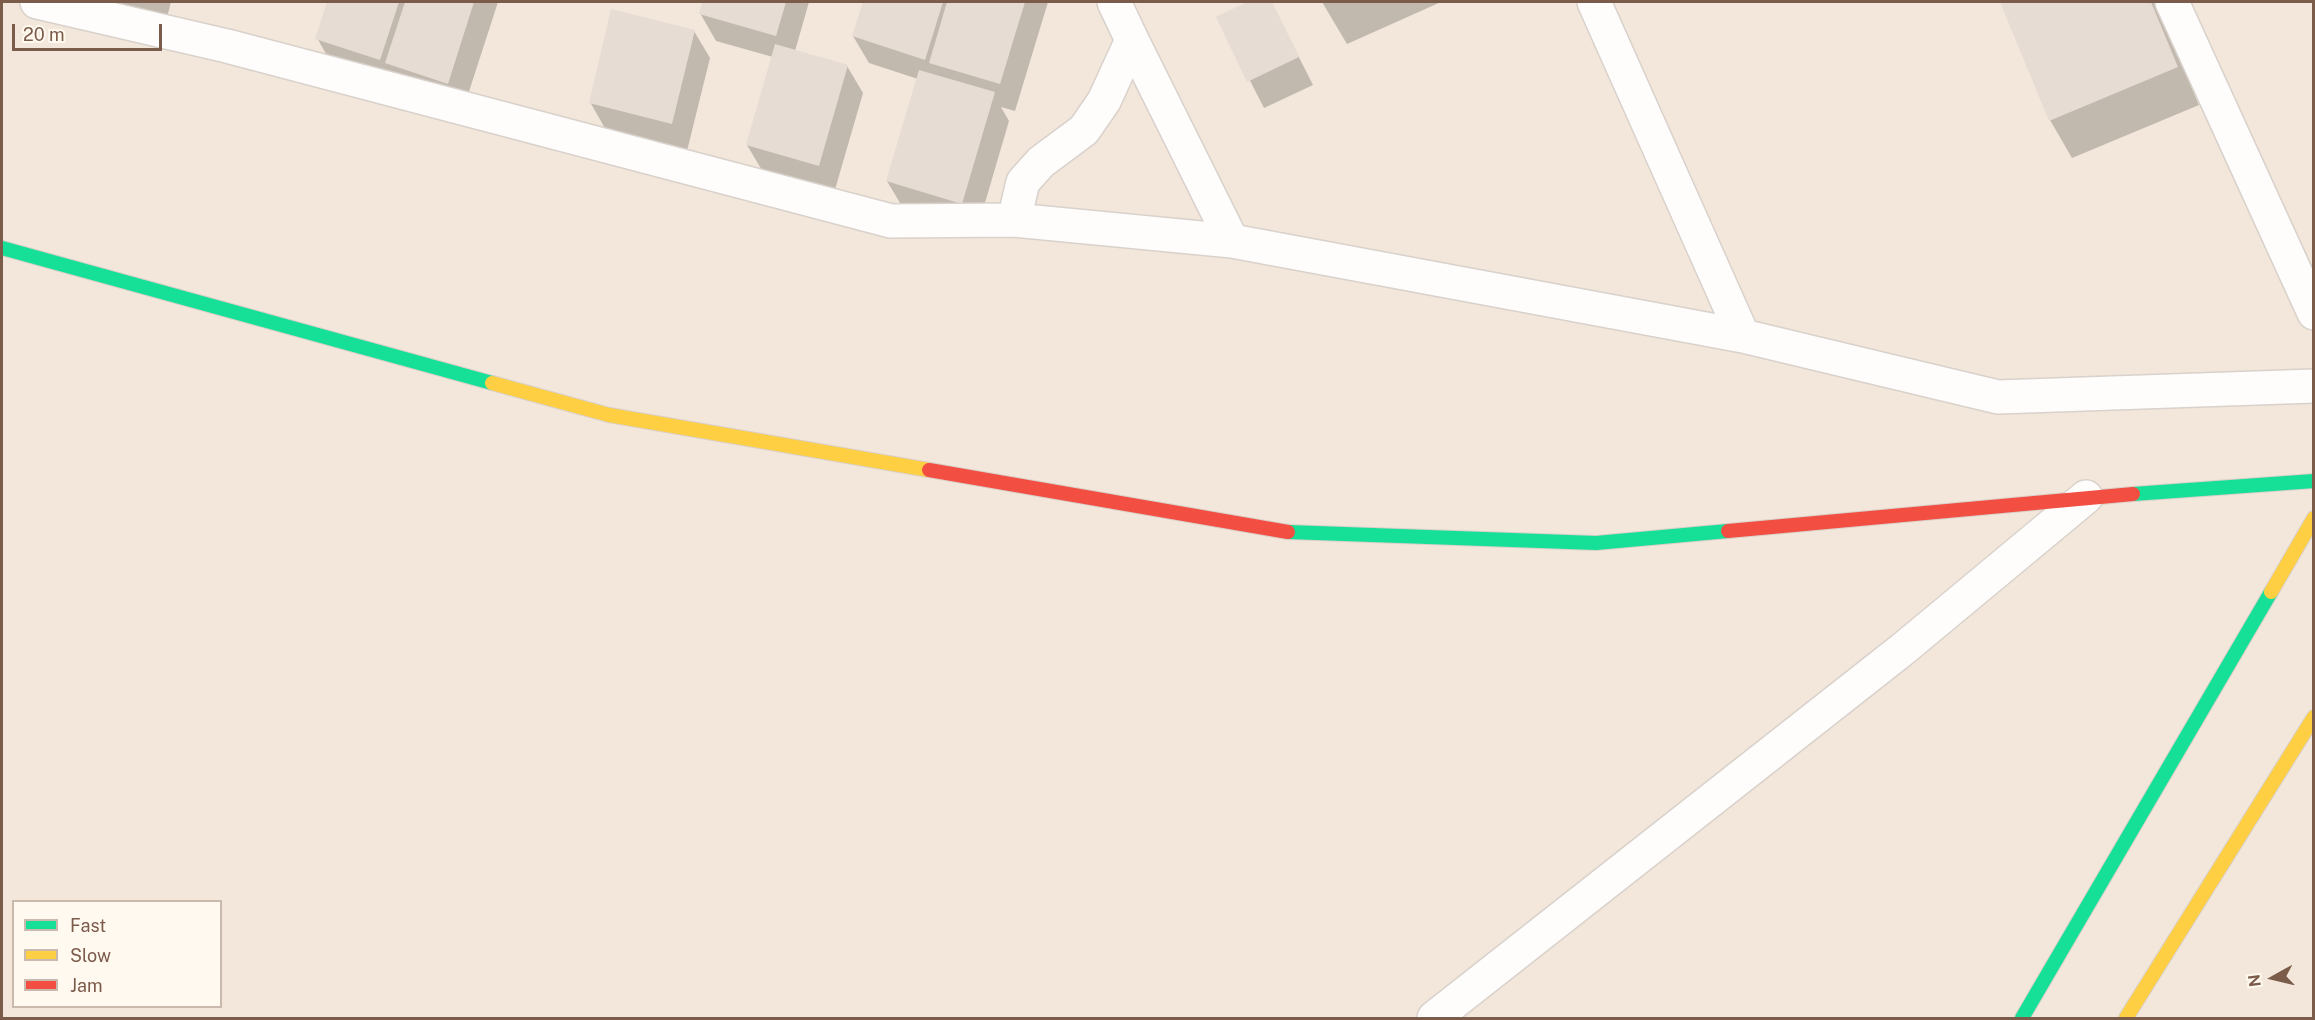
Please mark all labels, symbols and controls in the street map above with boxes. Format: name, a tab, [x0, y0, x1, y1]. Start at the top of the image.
scale bar	[15, 12, 165, 50]
text: 20 m	[23, 24, 65, 45]
legend	[12, 900, 222, 1008]
text: Fast	[70, 915, 106, 936]
text: Slow	[70, 945, 111, 966]
north arrow	[2243, 948, 2303, 1008]
text: N	[2244, 973, 2265, 988]
text: Jam	[70, 975, 103, 996]

